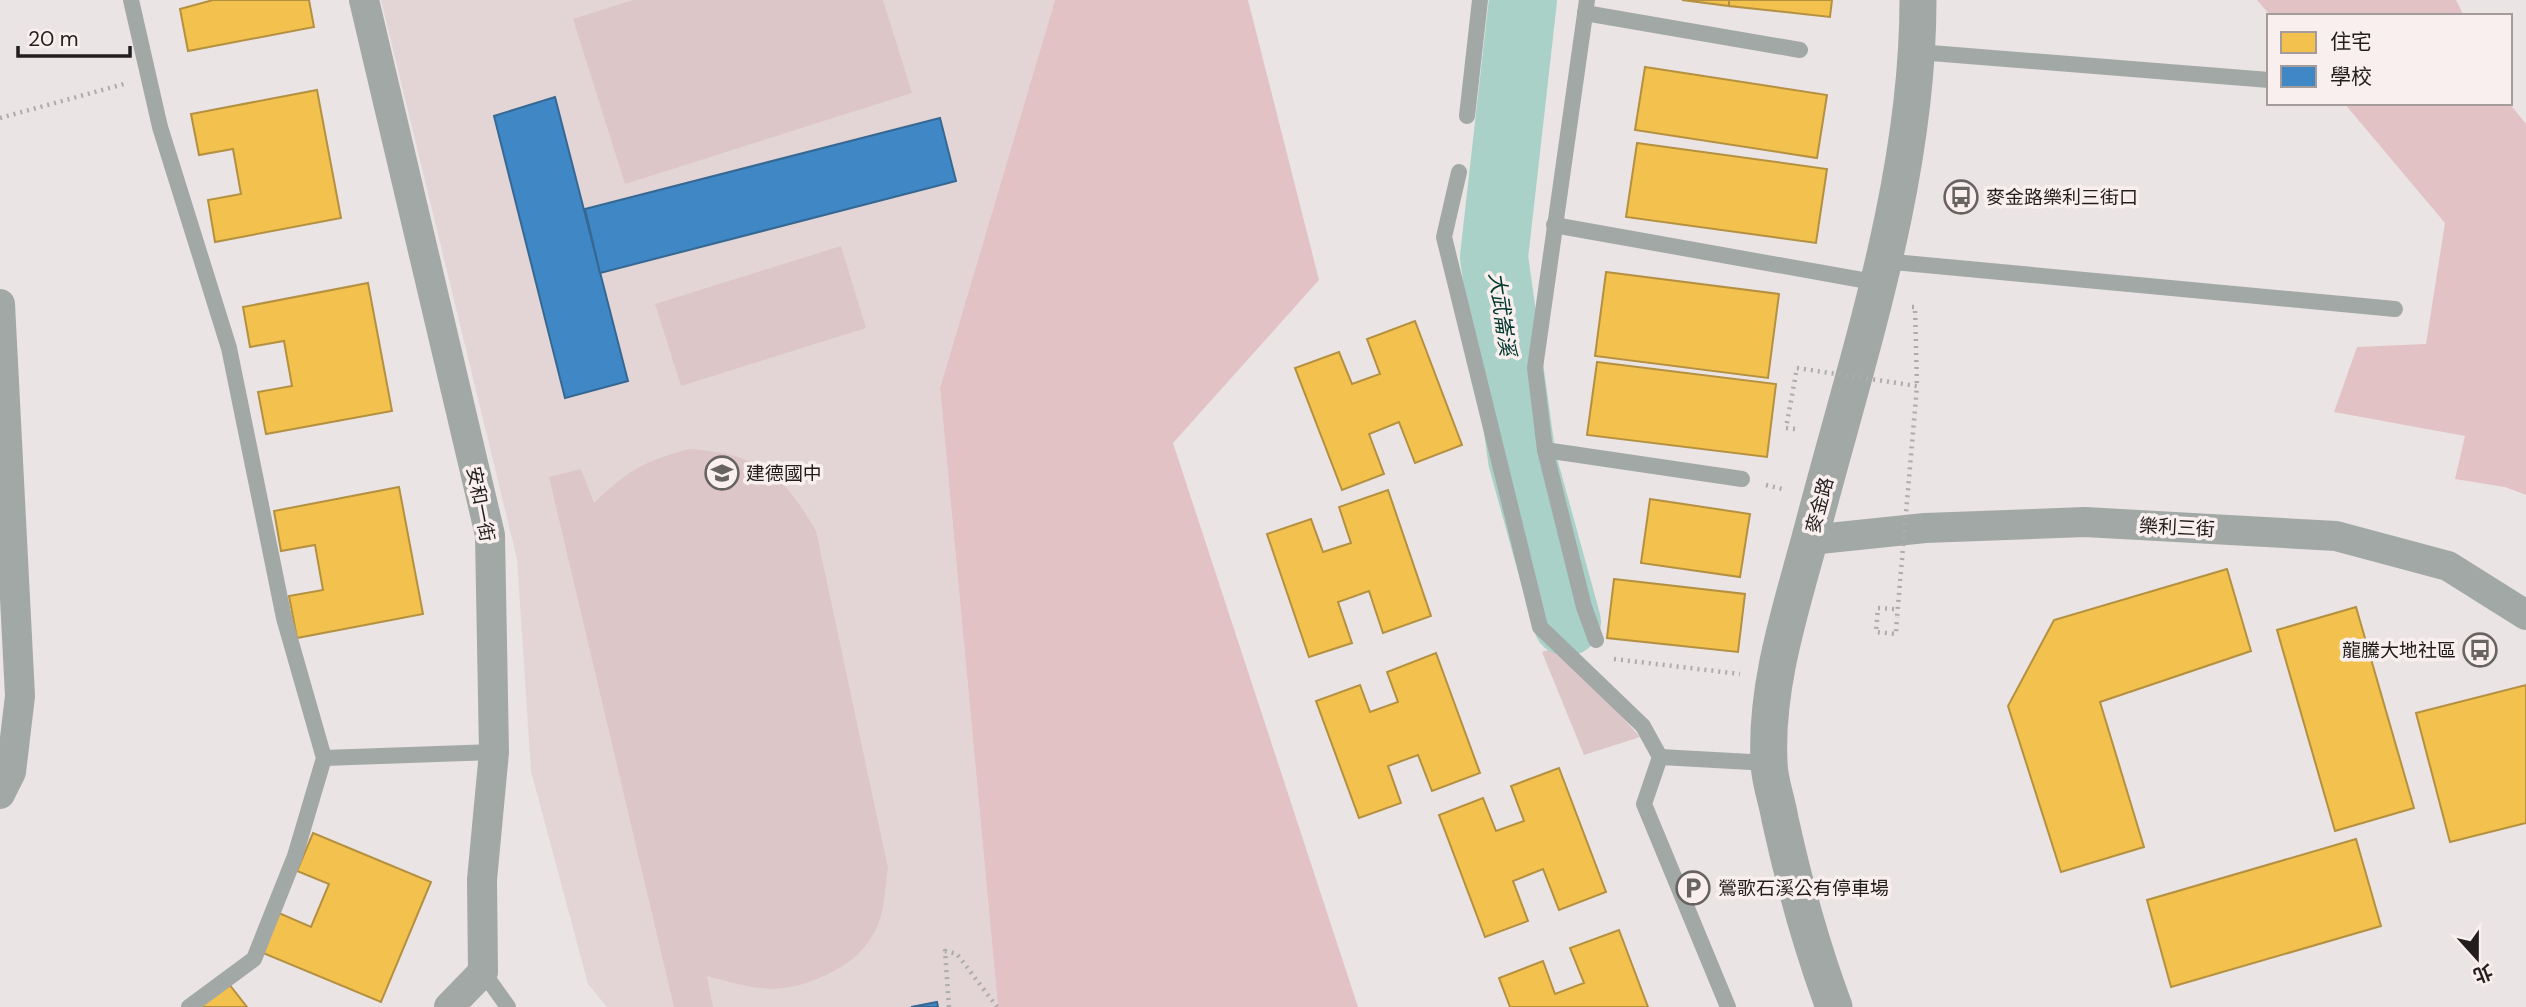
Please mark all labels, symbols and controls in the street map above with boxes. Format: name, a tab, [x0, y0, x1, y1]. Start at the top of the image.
scale bar	[18, 14, 130, 58]
legend	[2267, 14, 2512, 105]
text: 20 m	[28, 25, 79, 53]
text: 住宅	[2330, 28, 2372, 56]
text: 學校	[2330, 63, 2372, 91]
bus stop icon: 麥金路樂利三街口	[1942, 178, 1980, 216]
place label: 麥金路樂利三街口	[1986, 185, 2138, 210]
water label: 大武崙溪	[1482, 270, 1522, 361]
school or university icon: 建德國中	[703, 454, 741, 492]
place label: 建德國中	[746, 461, 822, 486]
street label: 安和一街	[461, 464, 500, 544]
street label: 麥金路	[1800, 474, 1839, 536]
street label: 樂利三街	[2138, 513, 2216, 542]
bus stop icon: 龍騰大地社區	[2461, 631, 2499, 669]
place label: 龍騰大地社區	[2342, 638, 2456, 663]
parking icon: 鶯歌石溪公有停車場	[1674, 869, 1712, 907]
place label: 鶯歌石溪公有停車場	[1718, 876, 1889, 901]
north arrow	[2442, 923, 2512, 993]
text: 北	[2470, 958, 2496, 988]

